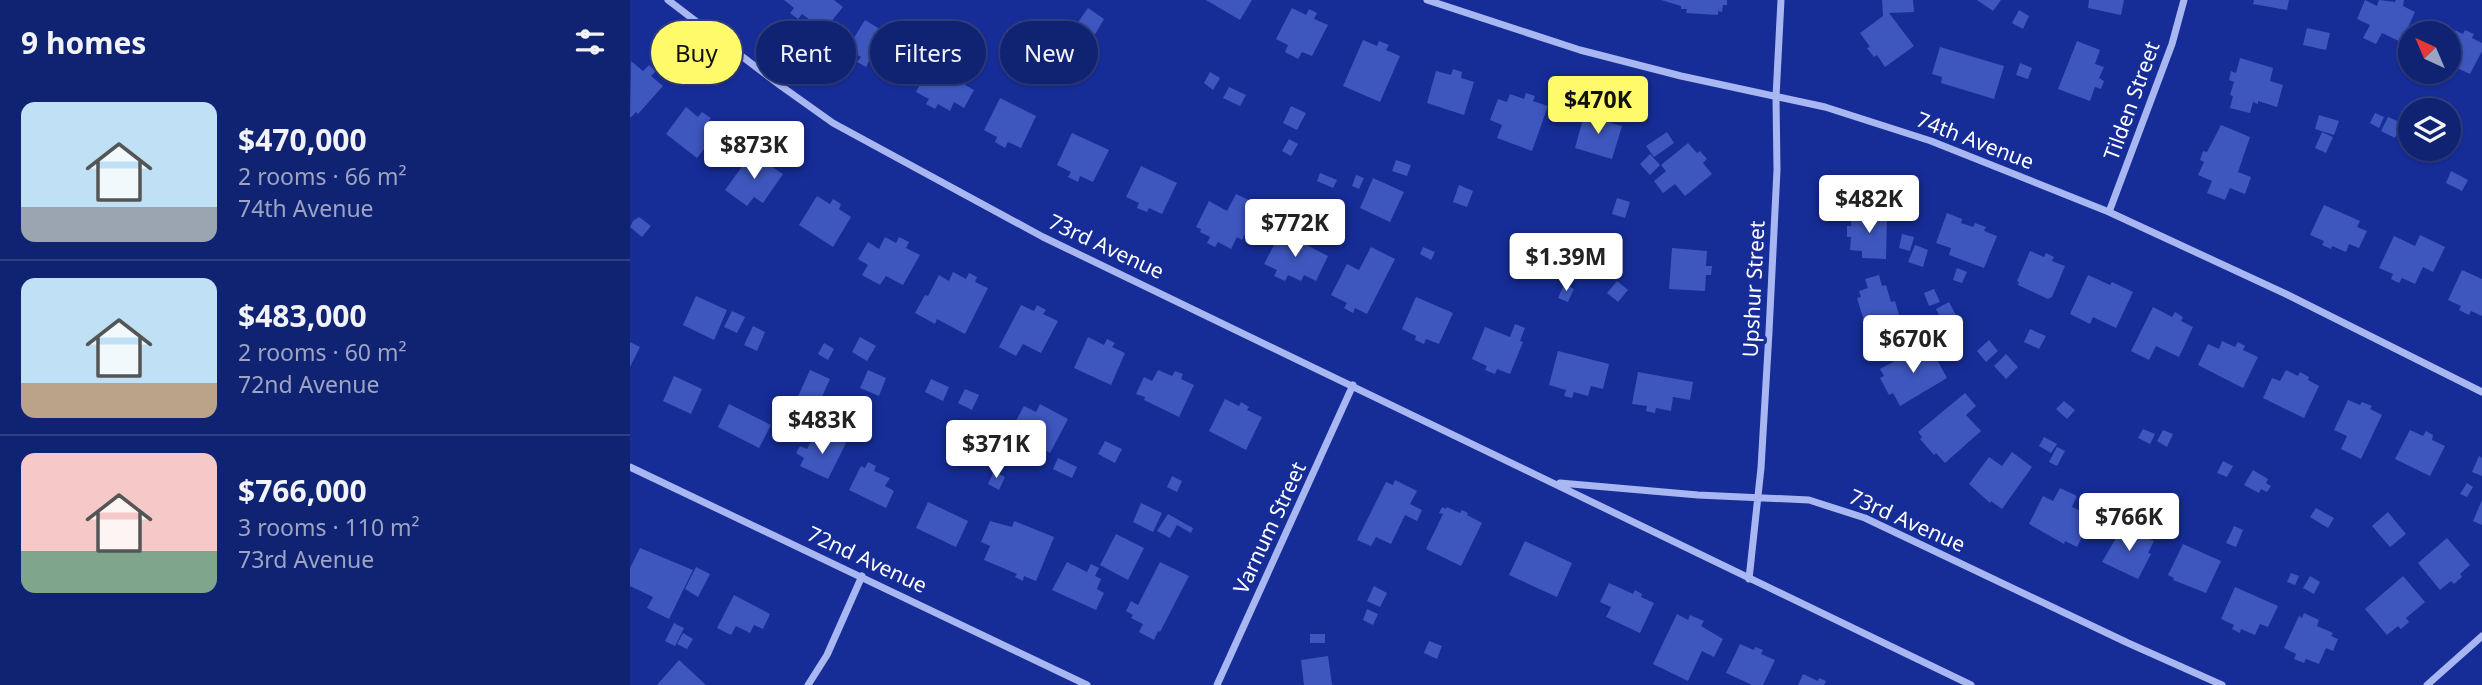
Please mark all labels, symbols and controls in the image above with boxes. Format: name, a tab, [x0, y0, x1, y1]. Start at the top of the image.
chip: Buy	[651, 21, 742, 84]
chip: Rent	[756, 21, 856, 84]
chip: Filters	[870, 21, 986, 84]
chip: New	[1000, 21, 1098, 84]
north arrow	[2398, 21, 2460, 84]
map controls	[2398, 21, 2461, 161]
text: 9 homes	[21, 22, 146, 63]
icon: filters	[571, 23, 609, 61]
street label: Tilden Street	[2097, 37, 2166, 164]
pin: $470K	[1549, 76, 1647, 136]
text: $470K	[1564, 83, 1632, 115]
button: layers	[2398, 98, 2461, 161]
street label: 74th Avenue	[1913, 105, 2038, 175]
text: $470,000	[238, 119, 367, 160]
pin: $873K	[705, 122, 803, 181]
text: $873K	[720, 128, 788, 160]
icon: home	[77, 130, 161, 214]
text: 2 rooms · 66 m²	[238, 160, 407, 192]
pin: $482K	[1820, 176, 1918, 235]
text: $482K	[1835, 182, 1903, 214]
text: 74th Avenue	[238, 192, 374, 224]
pin: $772K	[1246, 200, 1344, 259]
text: $772K	[1261, 206, 1329, 238]
street label: 73rd Avenue	[1044, 207, 1169, 285]
street label: Upshur Street	[1735, 219, 1771, 358]
pin: $1.39M	[1509, 233, 1623, 293]
text: $1.39M	[1526, 240, 1606, 272]
text: $483,000	[238, 295, 367, 336]
icon: home	[77, 306, 161, 390]
pin: $670K	[1864, 316, 1962, 375]
text: $670K	[1879, 322, 1947, 354]
text: 2 rooms · 60 m²	[238, 336, 407, 368]
text: 72nd Avenue	[238, 368, 379, 400]
pin: $483K	[773, 396, 871, 456]
text: $483K	[788, 403, 856, 435]
pin: $371K	[947, 420, 1045, 480]
text: $371K	[962, 427, 1030, 459]
street label: Varnum Street	[1226, 457, 1312, 598]
text: $766,000	[238, 470, 367, 511]
icon: home	[77, 481, 161, 565]
street label: 73rd Avenue	[1845, 482, 1970, 558]
pin: $766K	[2080, 494, 2178, 553]
text: $766K	[2095, 500, 2163, 532]
text: 3 rooms · 110 m²	[238, 511, 420, 543]
street label: 72nd Avenue	[803, 519, 932, 599]
text: 73rd Avenue	[238, 543, 374, 575]

